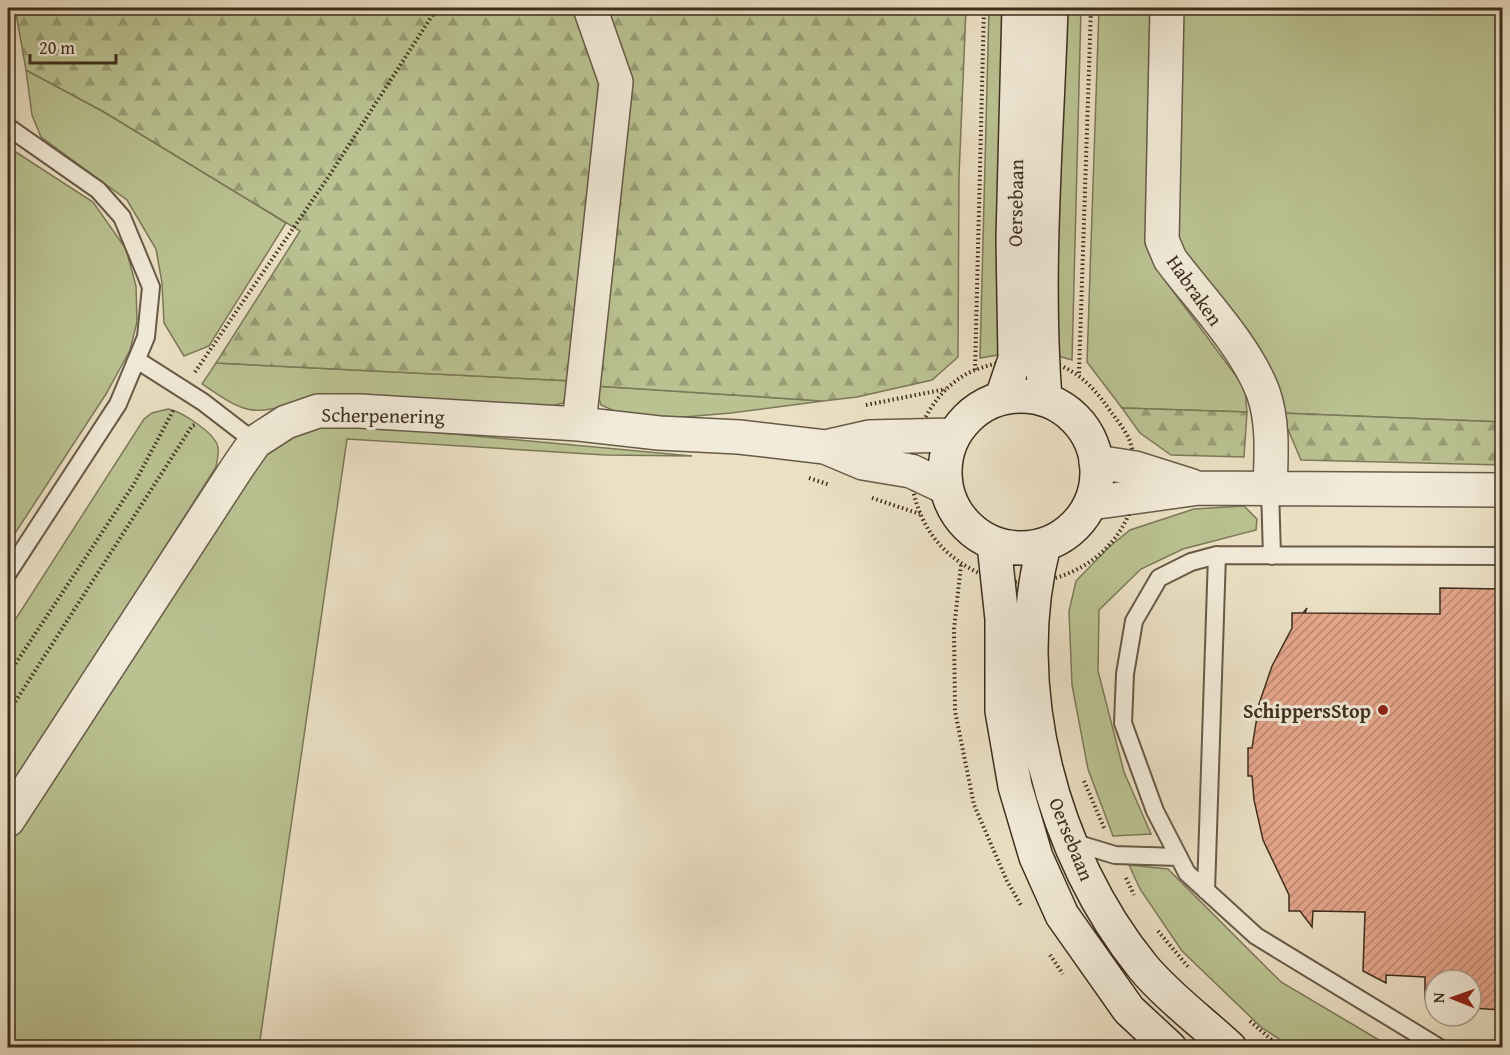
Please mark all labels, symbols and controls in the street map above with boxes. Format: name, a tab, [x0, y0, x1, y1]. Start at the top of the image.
scale bar	[30, 27, 116, 65]
text: 20 m	[39, 34, 75, 61]
street label: Oersebaan	[1000, 159, 1030, 247]
street label: Habraken	[1160, 249, 1230, 331]
street label: Scherpenering	[321, 399, 445, 431]
place label: SchippersStop	[1243, 696, 1371, 725]
marker: SchippersStop	[1376, 703, 1390, 717]
street label: Oersebaan	[1042, 793, 1102, 885]
north arrow	[1423, 968, 1483, 1028]
text: N	[1426, 992, 1450, 1003]

